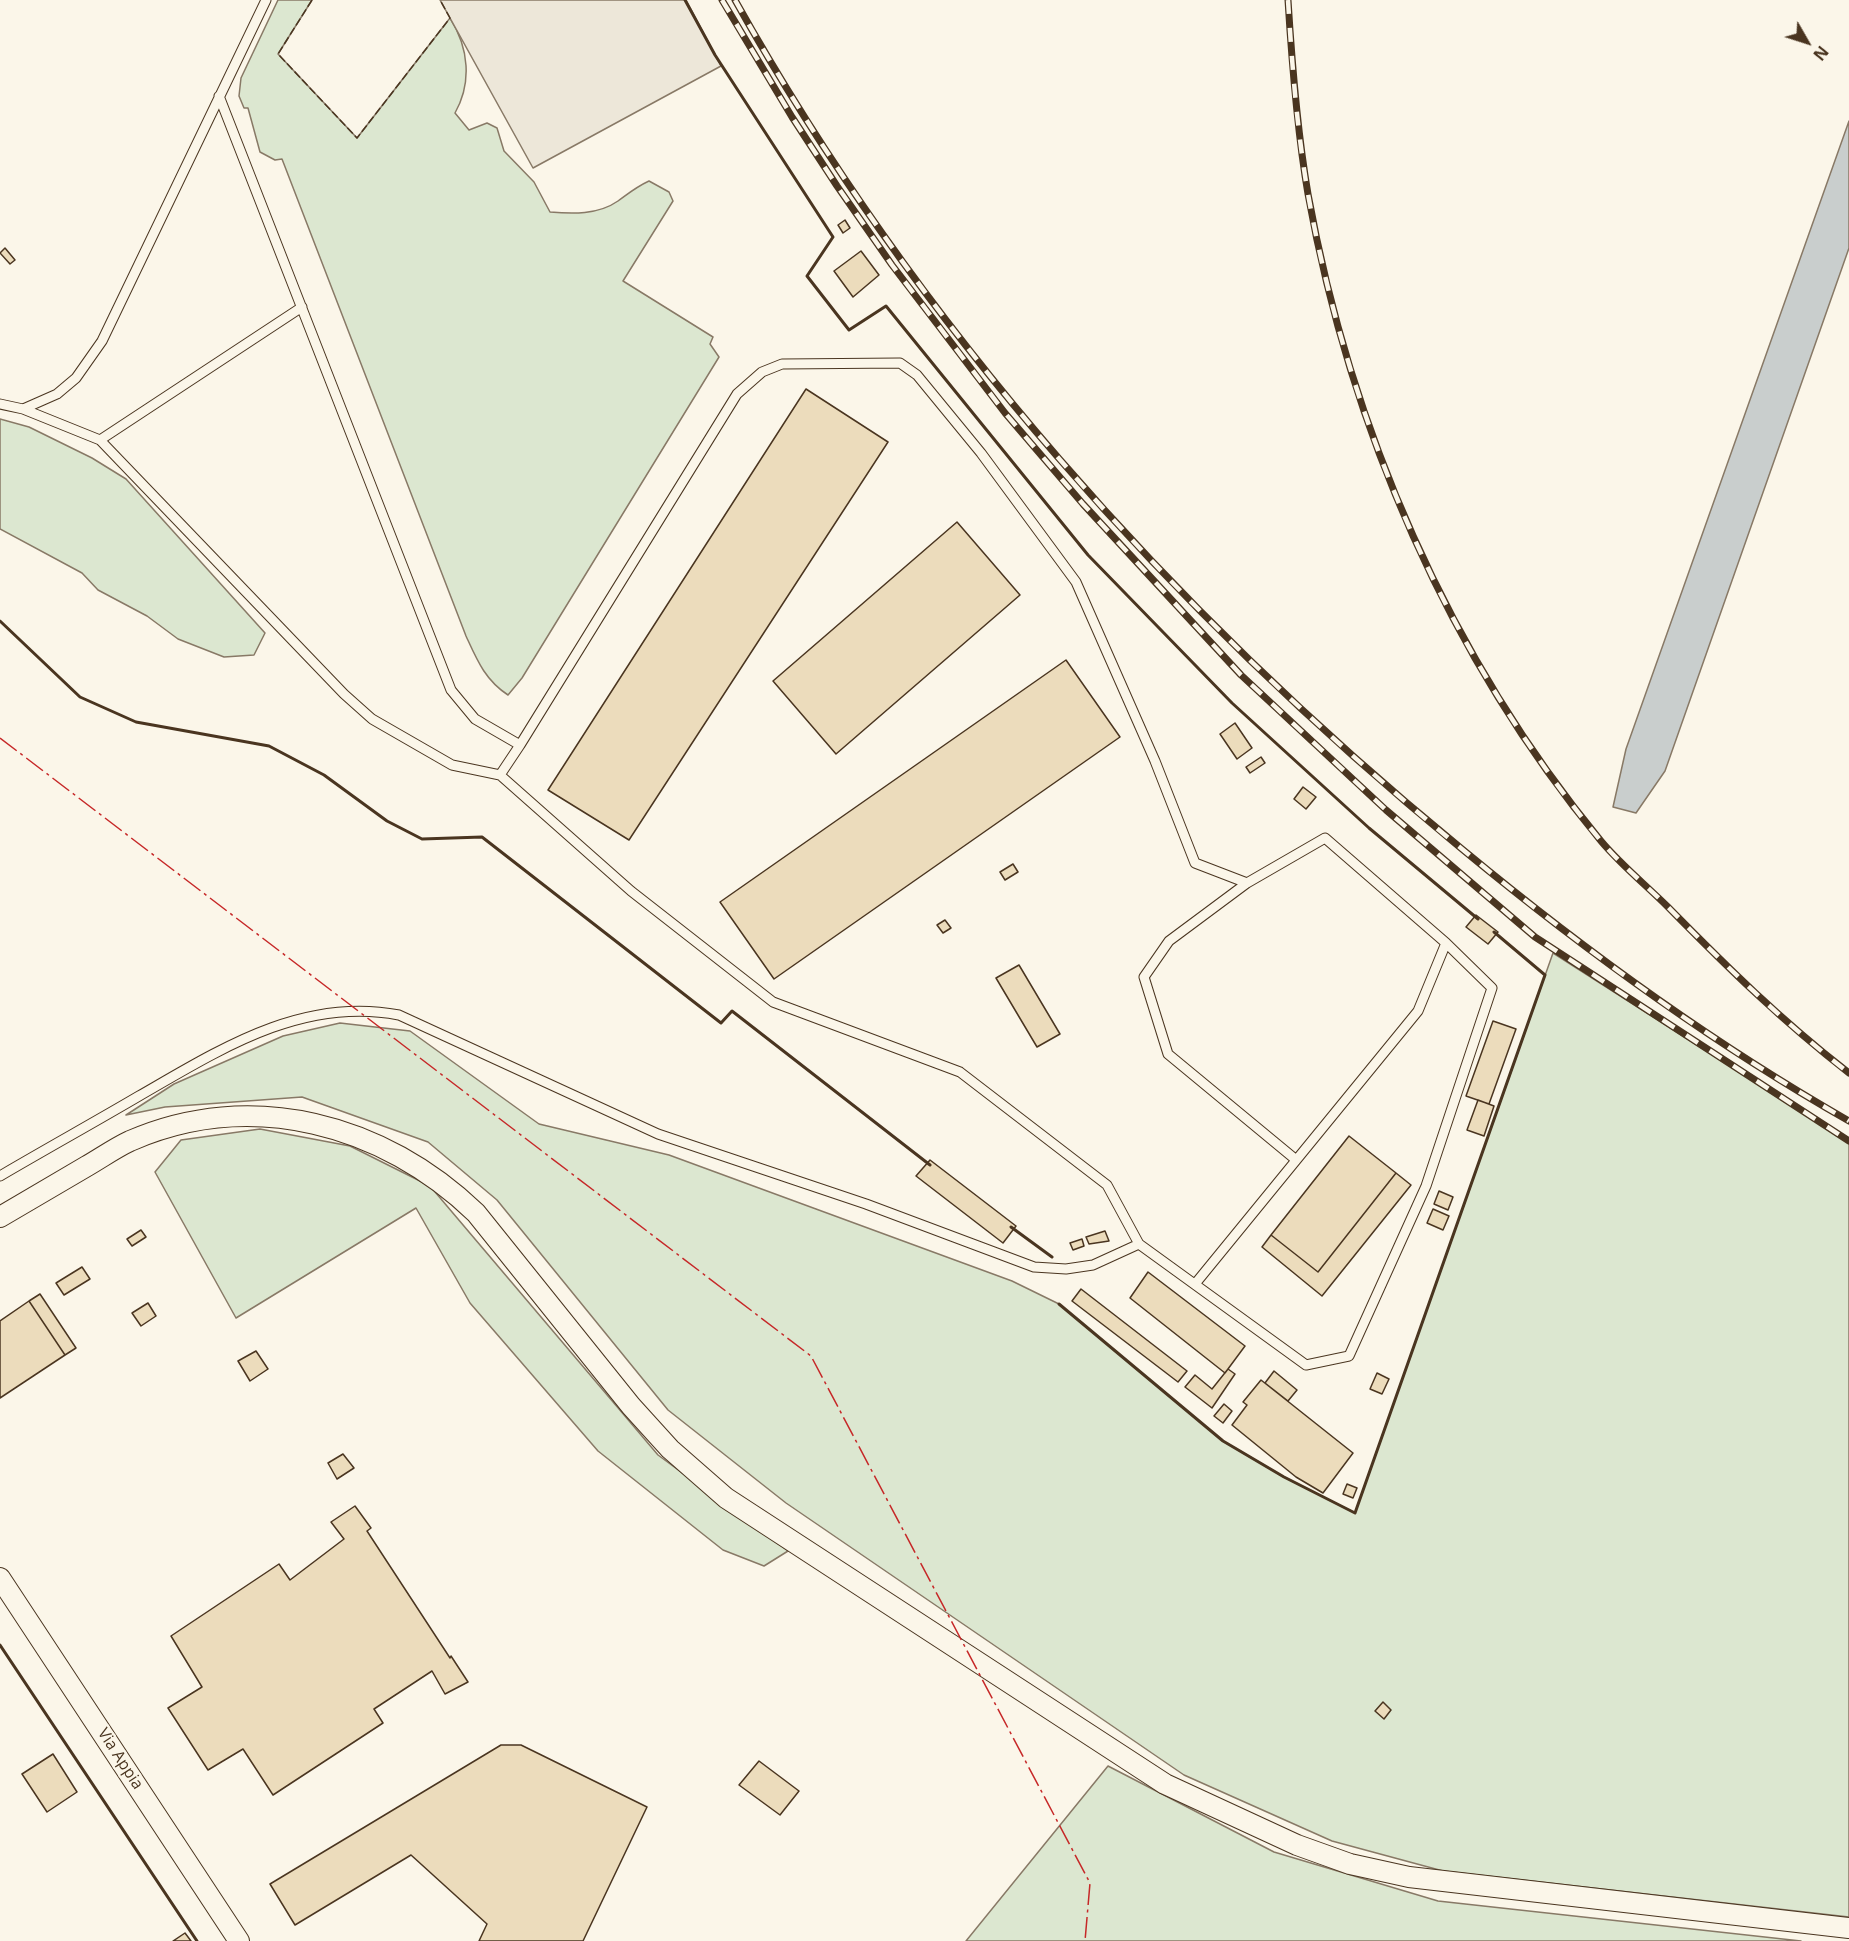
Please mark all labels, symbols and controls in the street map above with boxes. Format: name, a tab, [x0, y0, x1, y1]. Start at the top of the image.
north arrow	[1777, 12, 1837, 72]
text: N	[1808, 41, 1834, 65]
street label: Via Appia	[93, 1725, 147, 1793]

